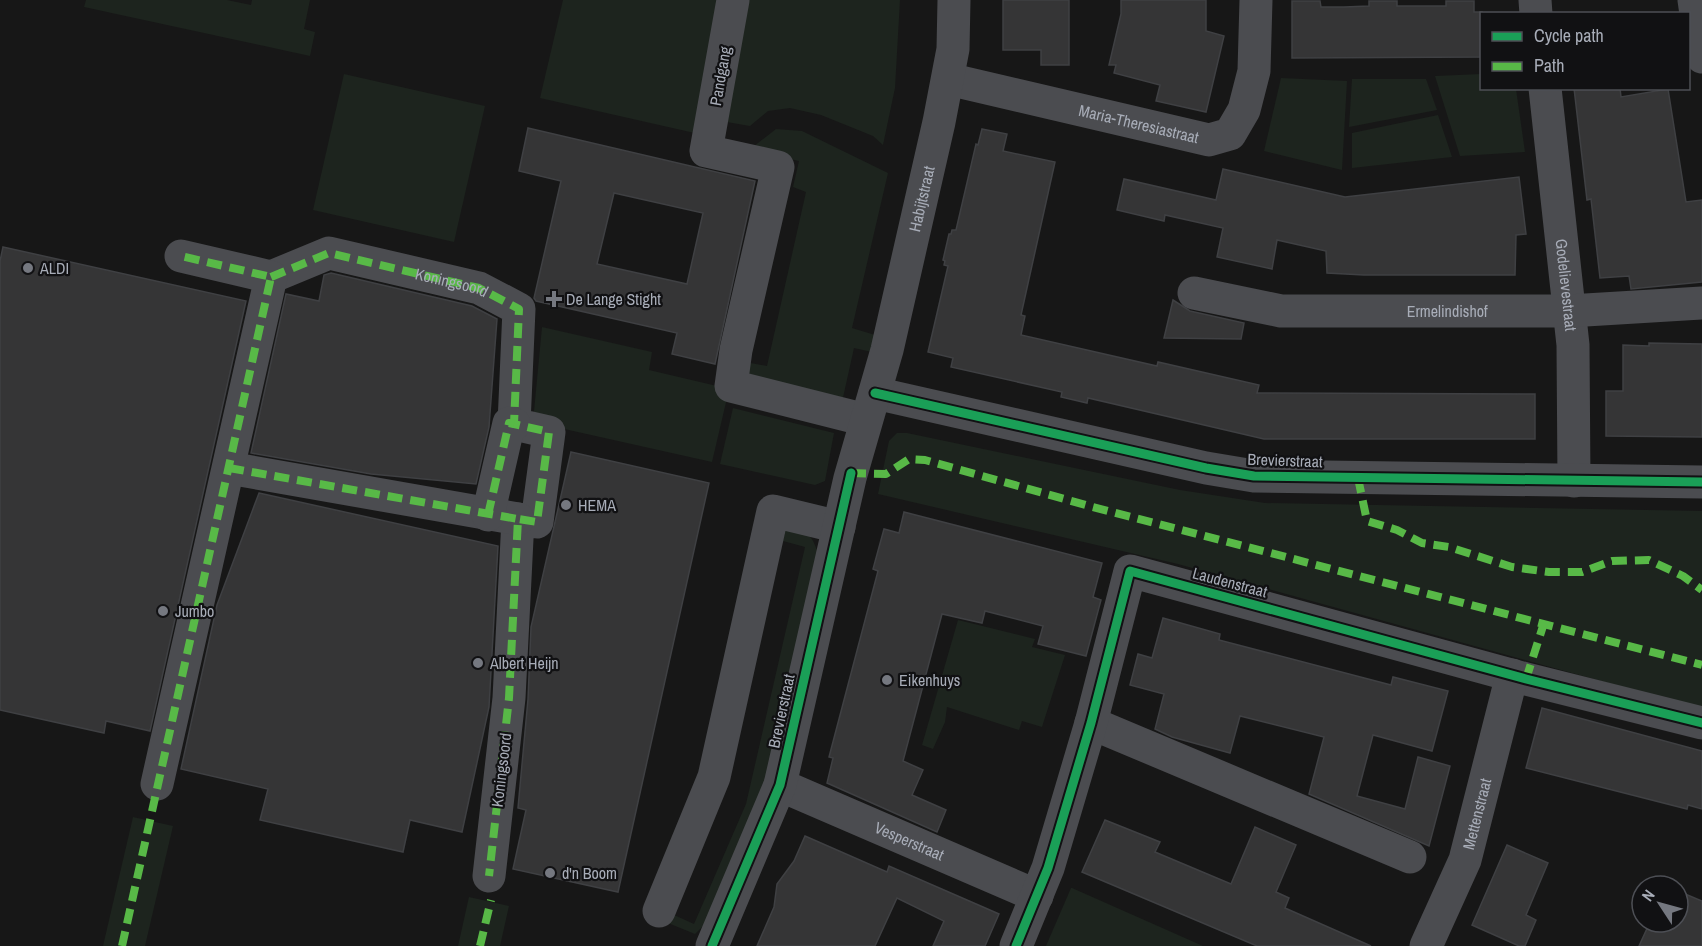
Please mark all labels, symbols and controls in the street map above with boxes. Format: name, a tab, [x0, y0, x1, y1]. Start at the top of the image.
legend	[1480, 12, 1690, 90]
text: Cycle path	[1534, 23, 1604, 48]
street label: Pandgang	[704, 44, 736, 107]
text: Path	[1534, 53, 1564, 78]
street label: Maria-Theresiastraat	[1077, 99, 1201, 148]
street label: Habijtstraat	[903, 163, 940, 234]
street label: Godelievestraat	[1550, 238, 1582, 332]
place label: ALDI	[39, 257, 69, 279]
marker: ALDI	[21, 261, 35, 275]
street label: Koningsoord	[413, 263, 492, 302]
place label: De Lange Stight	[566, 288, 661, 310]
marker: De Lange Stight	[547, 292, 561, 306]
street label: Ermelindishof	[1407, 300, 1488, 322]
street label: Brevierstraat	[1247, 448, 1323, 472]
place label: HEMA	[578, 494, 616, 516]
marker: HEMA	[559, 498, 573, 512]
street label: Laudenstraat	[1190, 561, 1270, 603]
place label: Jumbo	[175, 600, 214, 622]
marker: Jumbo	[156, 604, 170, 618]
place label: Albert Heijn	[489, 652, 559, 674]
marker: Albert Heijn	[471, 656, 485, 670]
place label: Eikenhuys	[899, 669, 960, 691]
street label: Brevierstraat	[762, 672, 800, 750]
marker: Eikenhuys	[880, 673, 894, 687]
street label: Koningsoord	[486, 732, 516, 808]
street label: Mettenstraat	[1457, 775, 1496, 852]
street label: Vesperstraat	[871, 816, 948, 866]
place label: d'n Boom	[562, 862, 617, 884]
marker: d'n Boom	[543, 866, 557, 880]
north arrow	[1630, 874, 1690, 934]
text: N	[1636, 885, 1660, 905]

